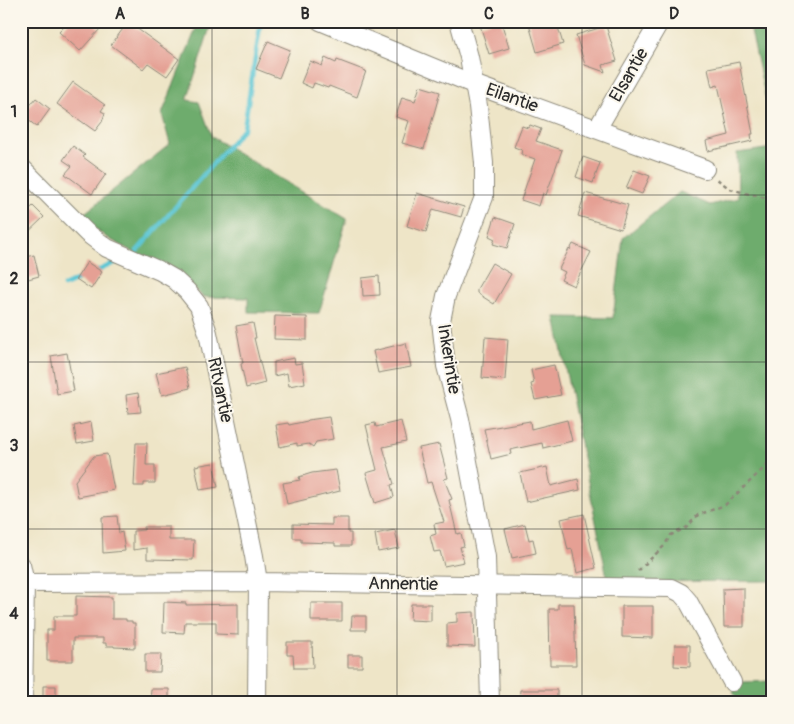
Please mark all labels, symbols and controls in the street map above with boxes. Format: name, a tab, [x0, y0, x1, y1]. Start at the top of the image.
text: A	[115, 4, 126, 24]
text: B	[300, 4, 310, 24]
text: C	[484, 4, 494, 24]
text: D	[669, 4, 679, 24]
street label: Elsantie	[604, 44, 654, 106]
street label: Eilantie	[483, 78, 541, 118]
text: 1	[11, 102, 17, 122]
text: 2	[10, 269, 19, 289]
street label: Inkerintie	[432, 322, 466, 396]
street label: Ritvantie	[202, 355, 238, 425]
text: 3	[10, 436, 19, 456]
street label: Annentie	[368, 572, 438, 596]
text: 4	[9, 604, 19, 624]

